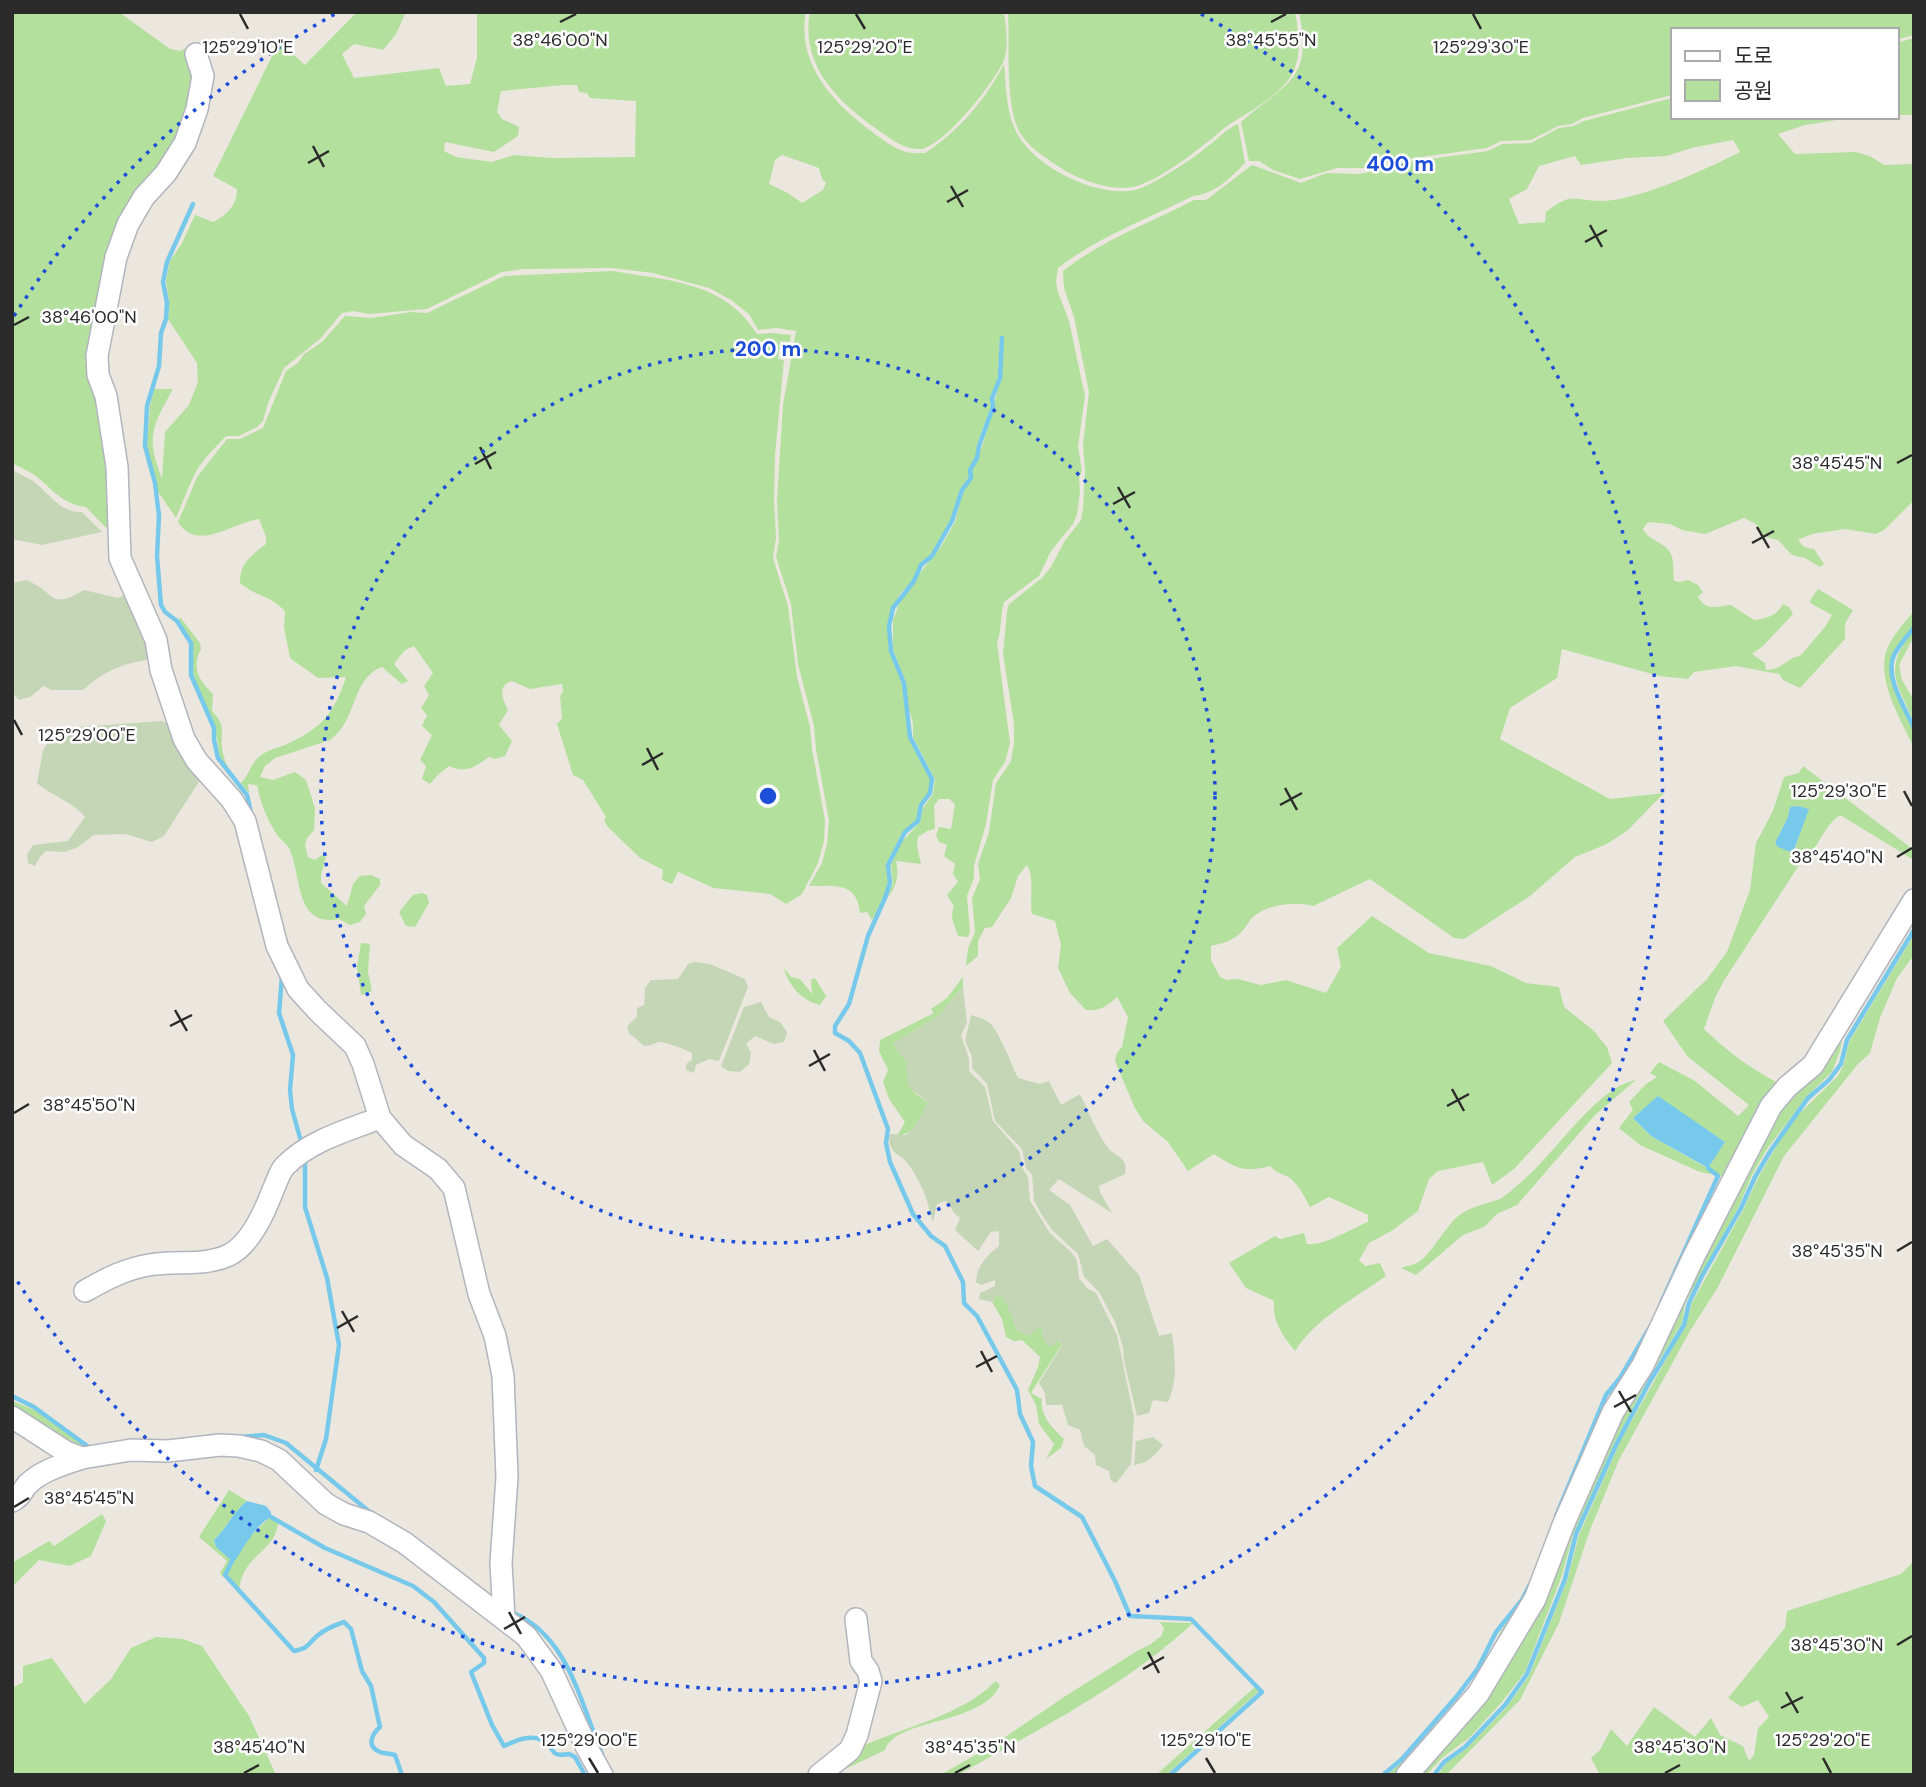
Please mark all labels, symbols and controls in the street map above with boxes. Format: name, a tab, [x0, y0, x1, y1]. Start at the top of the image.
text: 38°46'00"N	[512, 28, 608, 52]
text: 38°45'55"N	[1225, 28, 1317, 52]
legend	[1671, 28, 1898, 119]
text: 125°29'10"E	[203, 35, 293, 59]
text: 125°29'20"E	[817, 35, 913, 59]
text: 125°29'30"E	[1433, 35, 1529, 59]
text: 도로	[1734, 42, 1773, 70]
text: 공원	[1734, 77, 1773, 105]
text: 400 m	[1366, 150, 1434, 178]
text: 38°46'00"N	[41, 305, 137, 329]
text: 200 m	[735, 335, 801, 363]
text: 38°45'45"N	[1792, 451, 1882, 475]
text: 125°29'00"E	[38, 723, 136, 747]
text: 125°29'30"E	[1791, 779, 1887, 803]
centre of rings	[756, 784, 780, 808]
text: 38°45'40"N	[1791, 845, 1883, 869]
text: 38°45'50"N	[43, 1093, 135, 1117]
text: 38°45'35"N	[1791, 1239, 1883, 1263]
text: 38°45'45"N	[44, 1486, 134, 1510]
text: 38°45'30"N	[1791, 1633, 1883, 1657]
text: 125°29'00"E	[540, 1728, 638, 1752]
text: 125°29'10"E	[1161, 1728, 1251, 1752]
text: 125°29'20"E	[1775, 1728, 1871, 1752]
text: 38°45'40"N	[213, 1735, 305, 1759]
text: 38°45'35"N	[924, 1735, 1016, 1759]
text: 38°45'30"N	[1634, 1735, 1726, 1759]

